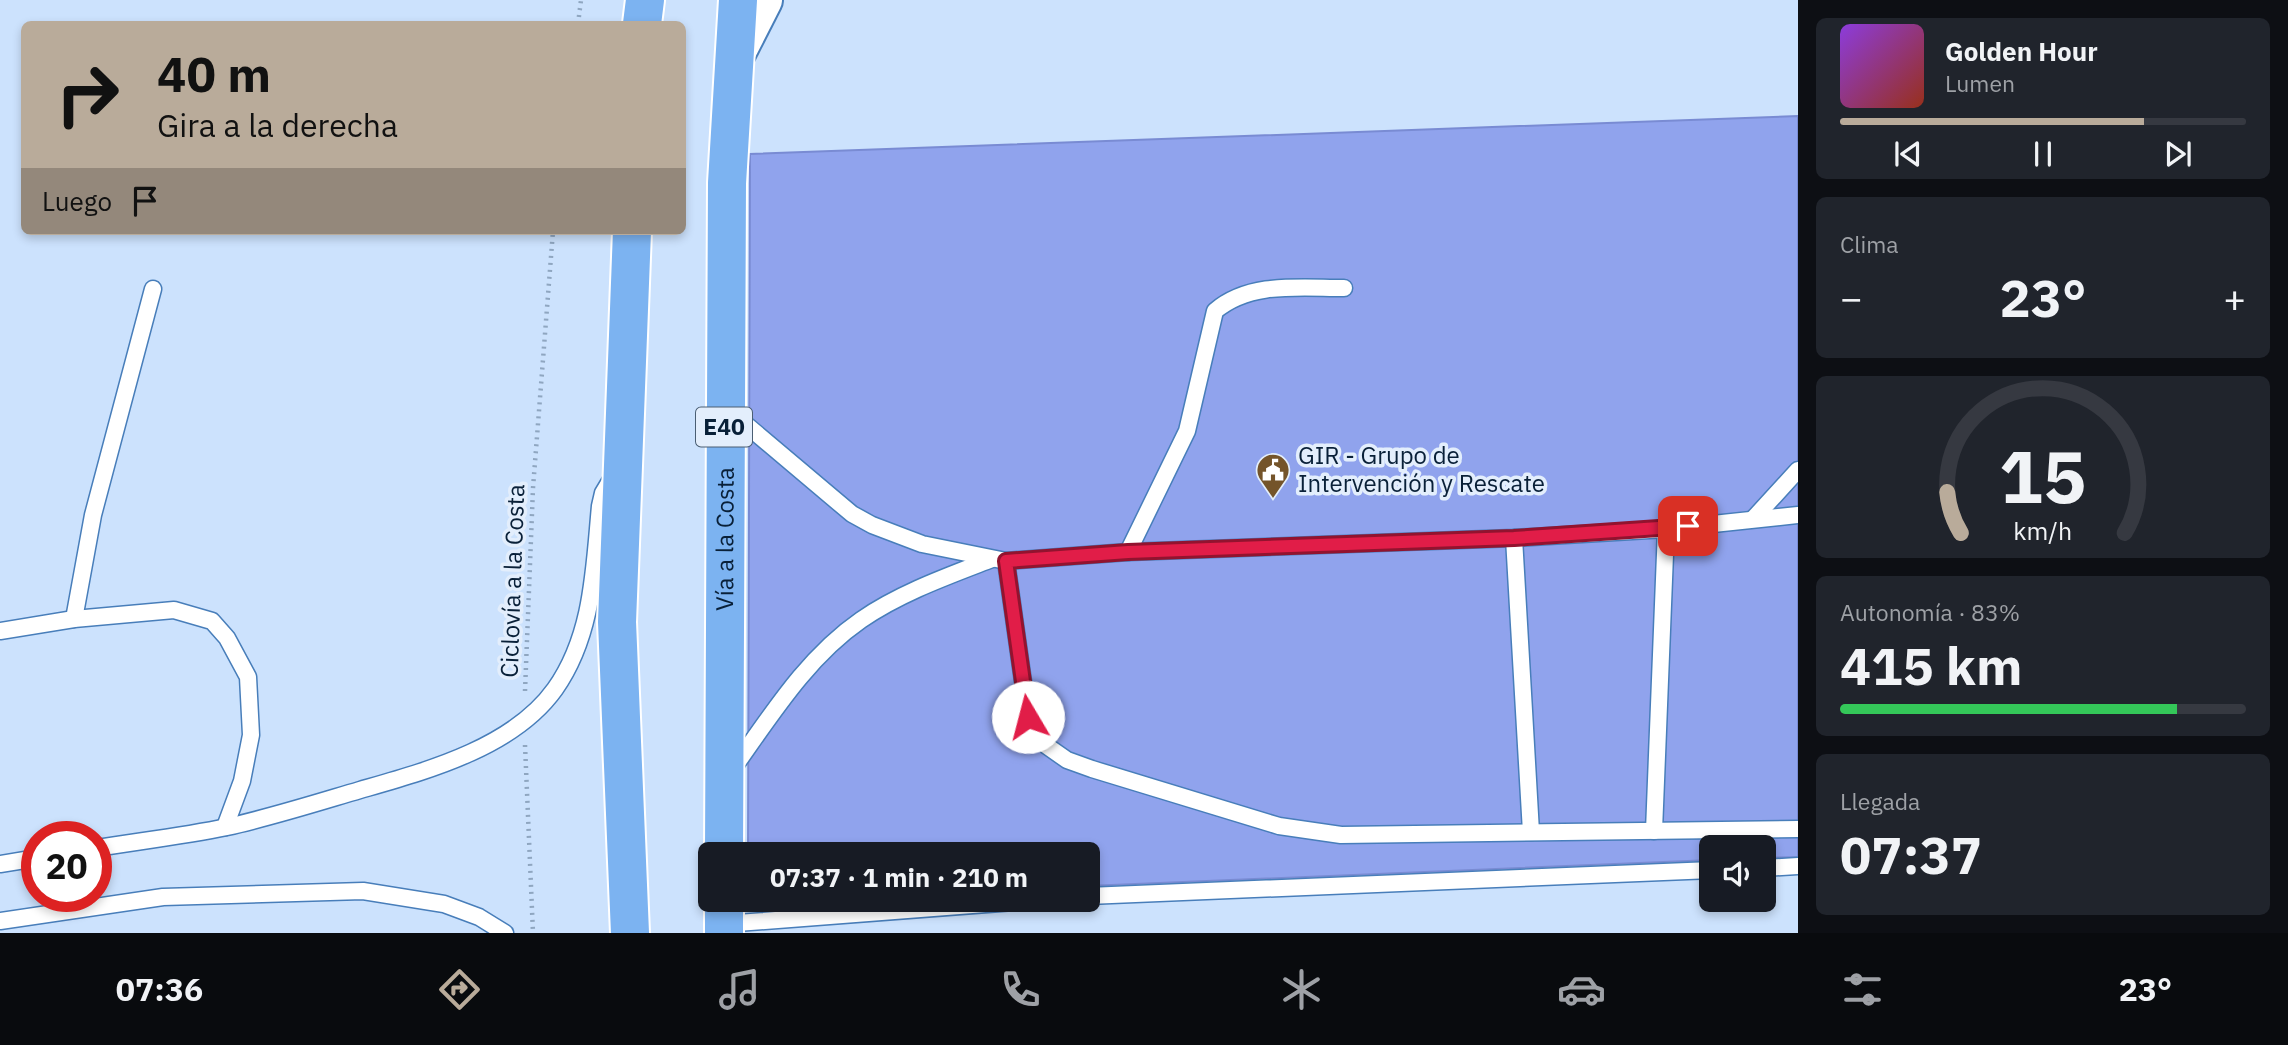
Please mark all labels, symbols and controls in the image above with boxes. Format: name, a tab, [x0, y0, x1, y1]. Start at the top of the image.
text: Golden Hour	[1945, 34, 2098, 68]
text: 40 m	[157, 42, 271, 105]
icon: right	[42, 49, 133, 140]
text: Lumen	[1945, 68, 2015, 98]
text: Gira a la derecha	[157, 104, 398, 146]
icon: previous	[1889, 135, 1927, 173]
icon: pause	[2024, 135, 2062, 173]
icon: next	[2159, 135, 2197, 173]
icon: arrive	[126, 182, 164, 220]
text: Luego	[42, 184, 112, 218]
text: Clima	[1840, 229, 1899, 259]
text: 23°	[2000, 264, 2086, 331]
text: −	[1840, 273, 1863, 322]
text: +	[2223, 273, 2246, 322]
road number: E40	[696, 408, 752, 446]
text: 15	[1999, 428, 2087, 523]
place label: GIR - Grupo de Intervención y Rescate	[1298, 439, 1545, 499]
public building icon: GIR - Grupo de Intervención y Rescate	[1254, 451, 1292, 500]
street label: Vía a la Costa	[708, 467, 741, 611]
street label: Ciclovía a la Costa	[493, 483, 531, 678]
pin	[1658, 496, 1718, 556]
icon: arrive	[1669, 507, 1707, 545]
text: km/h	[2014, 513, 2072, 546]
text: Autonomía · 83%	[1840, 597, 2020, 627]
text: 415 km	[1840, 632, 2022, 699]
position arrow	[991, 680, 1065, 754]
text: Llegada	[1840, 786, 1920, 816]
speed limit sign: 20	[21, 821, 112, 912]
text: 07:37	[1840, 821, 1982, 888]
map controls	[1699, 835, 1776, 912]
button: sound	[1699, 835, 1776, 912]
text: 07:37 · 1 min · 210 m	[770, 860, 1028, 894]
icon: directions	[435, 965, 484, 1014]
icon: music	[715, 965, 764, 1014]
icon: phone	[996, 965, 1045, 1014]
icon: climate	[1277, 965, 1326, 1014]
icon: car	[1557, 965, 1606, 1014]
icon: filters	[1838, 965, 1887, 1014]
text: 07:36	[116, 968, 203, 1010]
text: 23°	[2119, 968, 2172, 1010]

